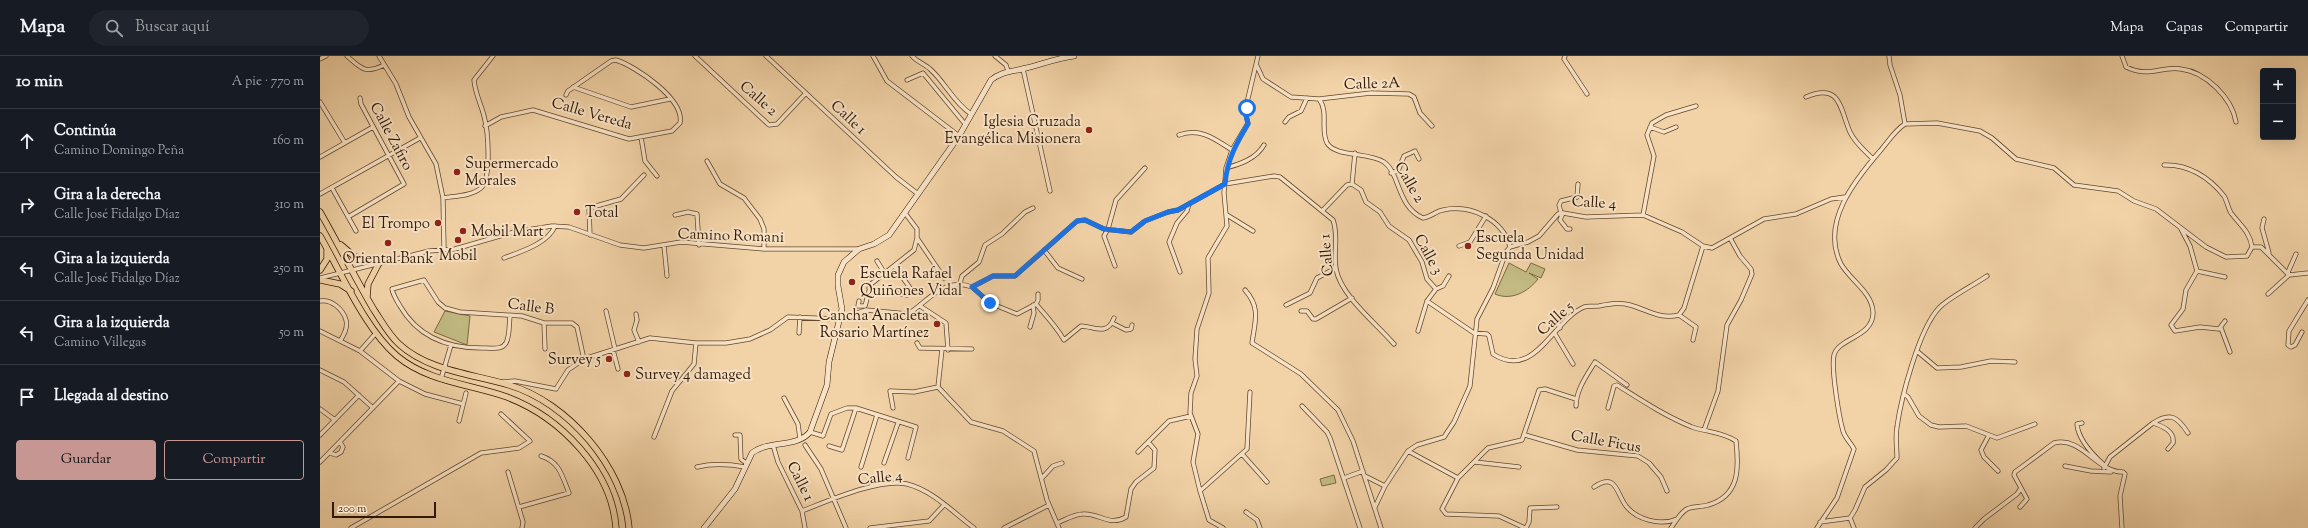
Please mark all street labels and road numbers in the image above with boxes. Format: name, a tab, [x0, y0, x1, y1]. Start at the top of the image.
street label: Calle 2A	[1343, 73, 1401, 96]
street label: Calle 2	[734, 77, 782, 122]
street label: Calle Vereda	[549, 93, 634, 136]
street label: Calle 1	[825, 96, 871, 140]
street label: Calle Zafiro	[364, 99, 417, 175]
street label: Calle 2	[1389, 158, 1429, 207]
street label: Calle 4	[1571, 192, 1617, 215]
street label: Camino Romani	[677, 224, 785, 249]
street label: Calle 3	[1408, 231, 1447, 279]
street label: Calle 1	[1315, 233, 1340, 277]
street label: Calle B	[506, 294, 556, 321]
street label: Calle 5	[1533, 297, 1579, 341]
street label: Calle Ficus	[1569, 426, 1643, 459]
street label: Calle 1	[781, 458, 819, 505]
street label: Calle 4	[857, 466, 904, 491]

